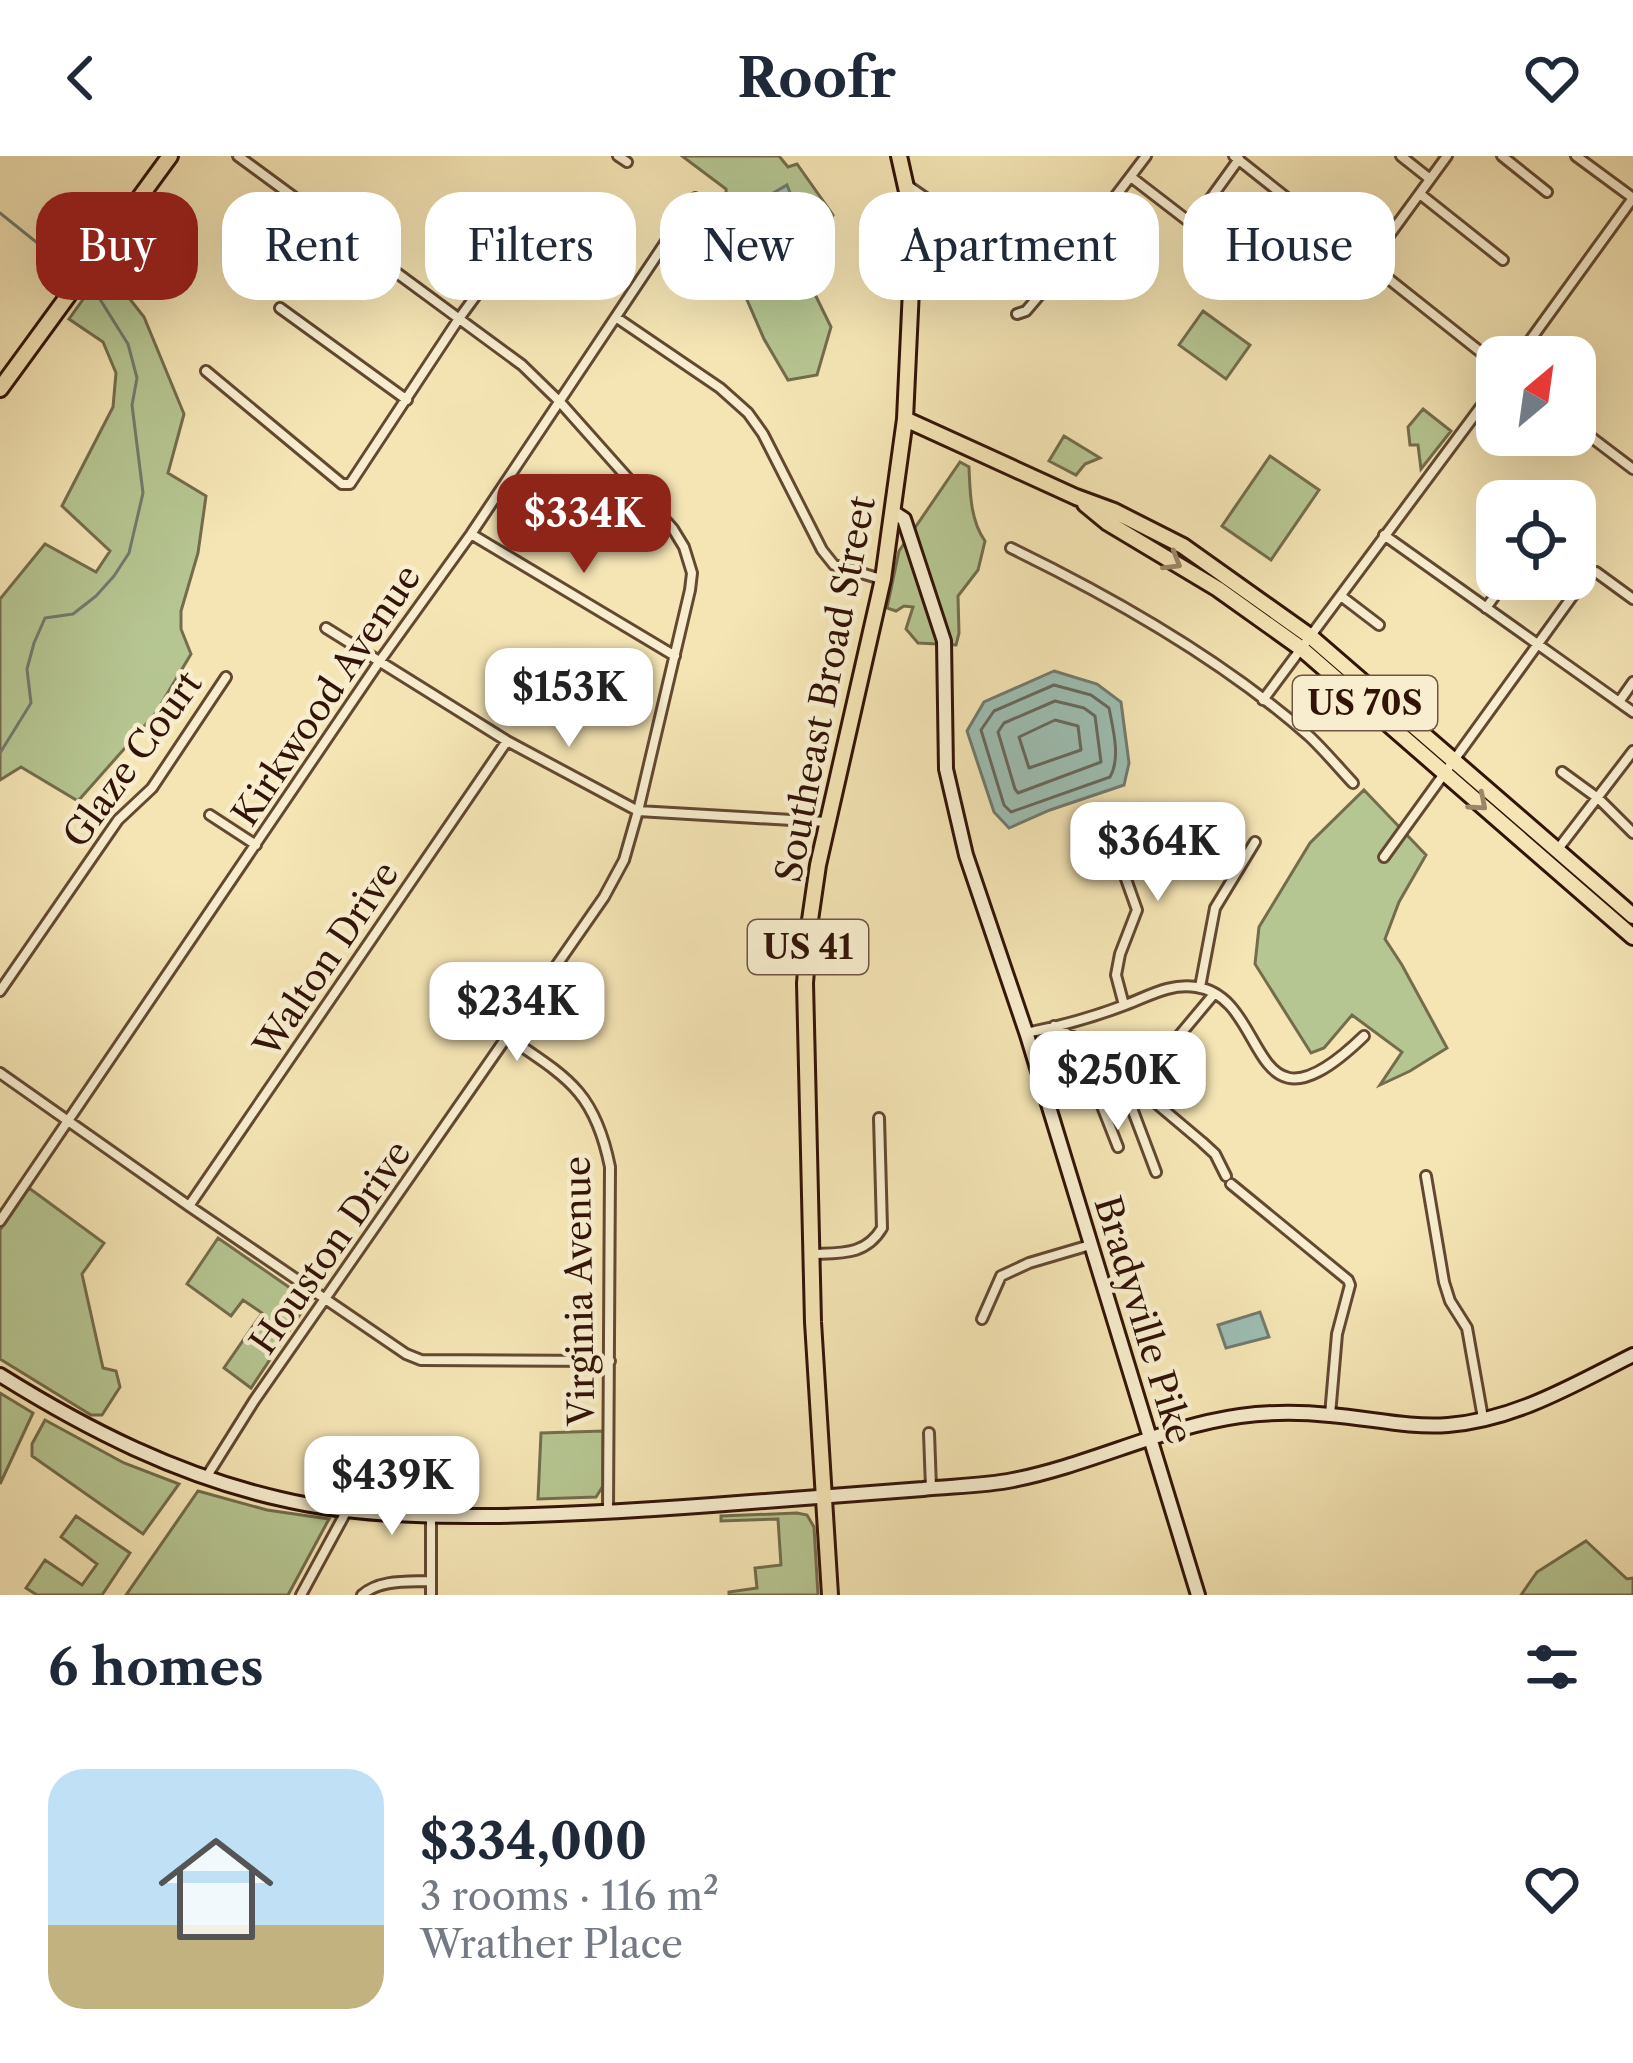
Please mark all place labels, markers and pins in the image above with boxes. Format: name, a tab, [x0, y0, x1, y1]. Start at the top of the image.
pin: $334K	[500, 474, 668, 576]
pin: $153K	[485, 648, 653, 750]
pin: $364K	[1074, 802, 1242, 904]
pin: $234K	[433, 962, 601, 1064]
pin: $250K	[1034, 1031, 1202, 1133]
pin: $439K	[308, 1436, 476, 1538]

